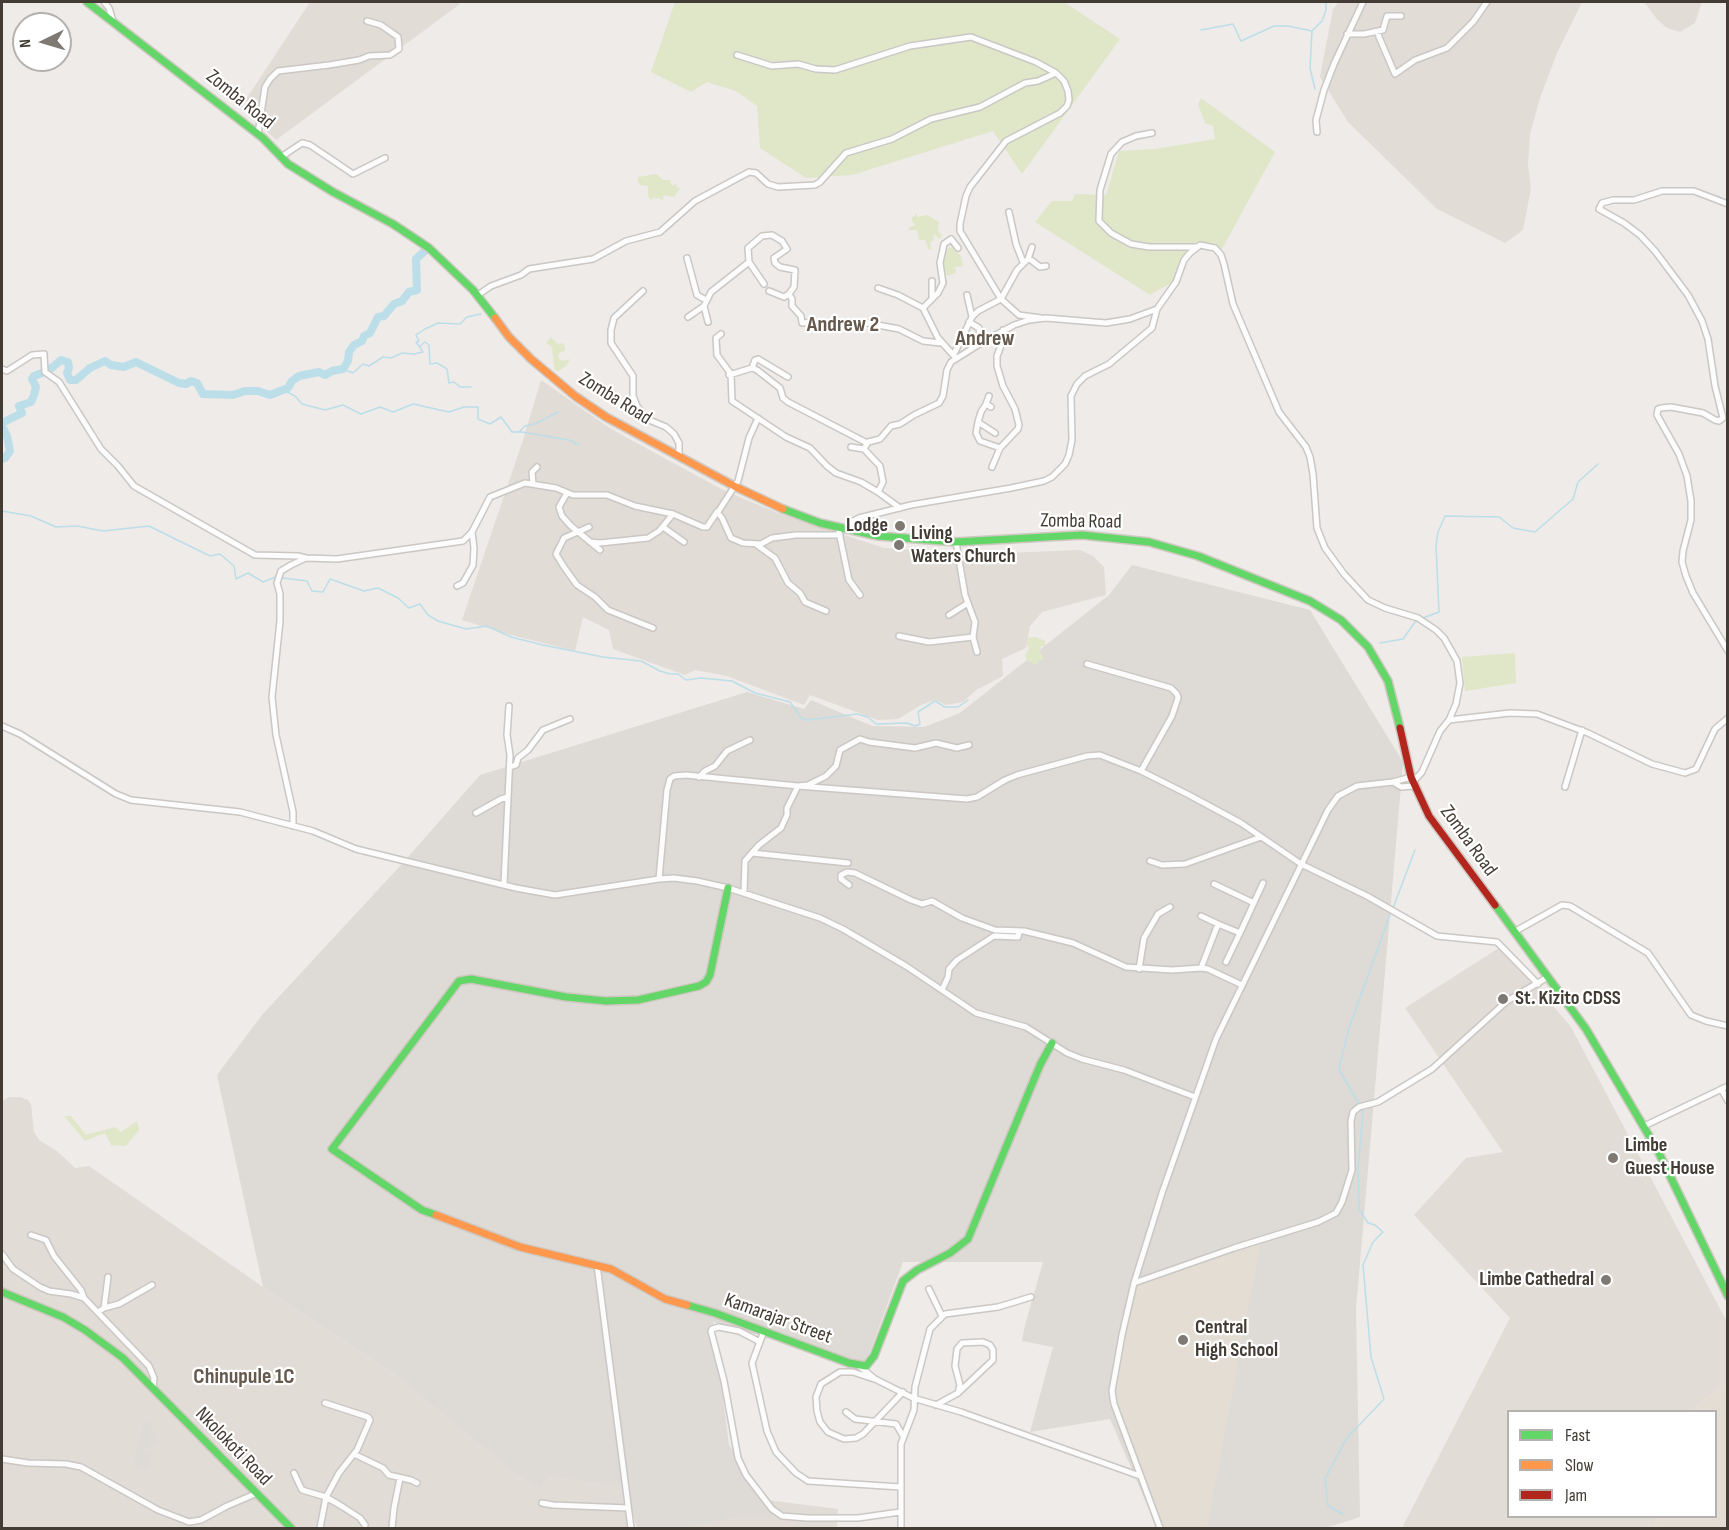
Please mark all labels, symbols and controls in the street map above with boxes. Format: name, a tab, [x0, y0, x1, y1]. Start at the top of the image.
north arrow	[12, 12, 72, 72]
text: N	[16, 38, 35, 49]
street label: Zomba Road	[201, 65, 279, 135]
district label: Andrew 2	[807, 312, 879, 338]
district label: Andrew	[955, 326, 1015, 352]
street label: Zomba Road	[574, 367, 656, 431]
street label: Zomba Road	[1040, 509, 1122, 535]
place label: Lodge	[846, 514, 888, 538]
marker: Lodge	[893, 519, 907, 533]
place label: Living Waters Church	[911, 522, 1016, 569]
marker: Living Waters Church	[892, 538, 906, 552]
street label: Zomba Road	[1434, 801, 1502, 881]
place label: St. Kizito CDSS	[1515, 987, 1621, 1011]
marker: St. Kizito CDSS	[1496, 992, 1510, 1006]
place label: Limbe Guest House	[1625, 1134, 1715, 1181]
marker: Limbe Guest House	[1606, 1151, 1620, 1165]
place label: Limbe Cathedral	[1479, 1268, 1594, 1292]
marker: Limbe Cathedral	[1599, 1273, 1613, 1287]
street label: Kamarajar Street	[721, 1288, 835, 1350]
place label: Central High School	[1195, 1316, 1278, 1363]
marker: Central High School	[1176, 1333, 1190, 1347]
district label: Chinupule 1C	[193, 1364, 295, 1390]
street label: Nkolokoti Road	[190, 1403, 276, 1491]
legend	[1507, 1410, 1717, 1518]
text: Fast	[1565, 1425, 1590, 1446]
text: Slow	[1565, 1455, 1594, 1476]
text: Jam	[1565, 1485, 1587, 1506]

